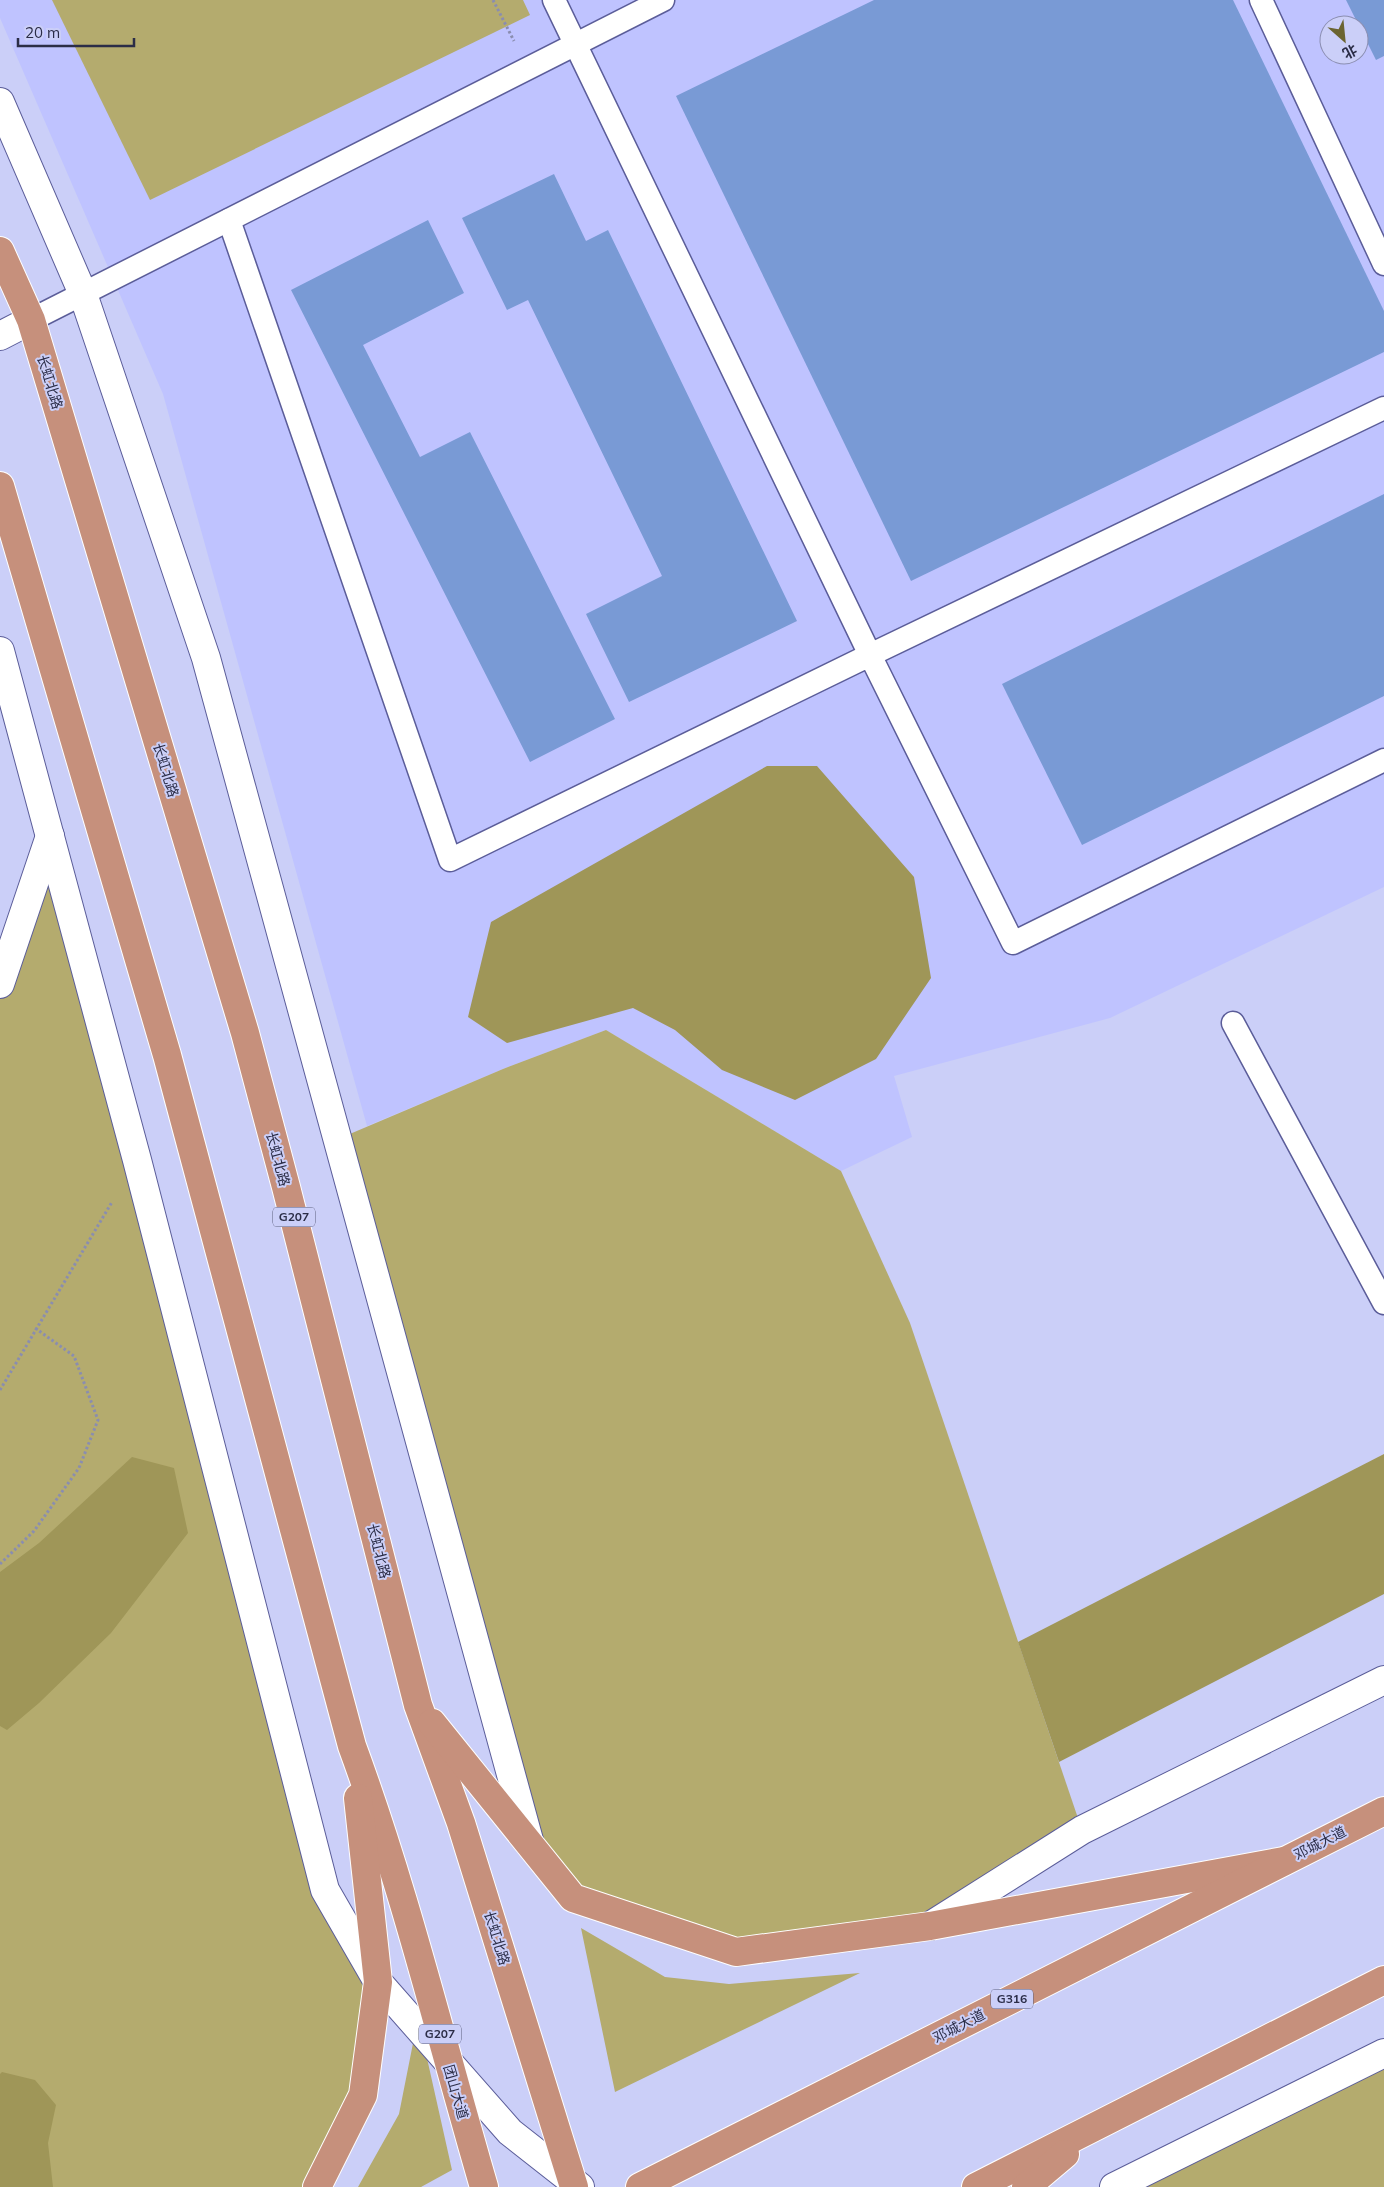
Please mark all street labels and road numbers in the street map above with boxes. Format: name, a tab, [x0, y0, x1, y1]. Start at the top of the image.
street label: 长虹北路	[33, 353, 67, 411]
street label: 长虹北路	[149, 741, 183, 799]
street label: 长虹北路	[262, 1130, 294, 1188]
road number: G207	[273, 1208, 315, 1226]
street label: 长虹北路	[363, 1522, 395, 1580]
street label: 邓城大道	[1291, 1822, 1349, 1864]
street label: 长虹北路	[480, 1909, 514, 1967]
road number: G316	[991, 1990, 1033, 2008]
street label: 邓城大道	[930, 2005, 988, 2047]
road number: G207	[419, 2025, 461, 2044]
street label: 团山大道	[440, 2063, 472, 2121]

